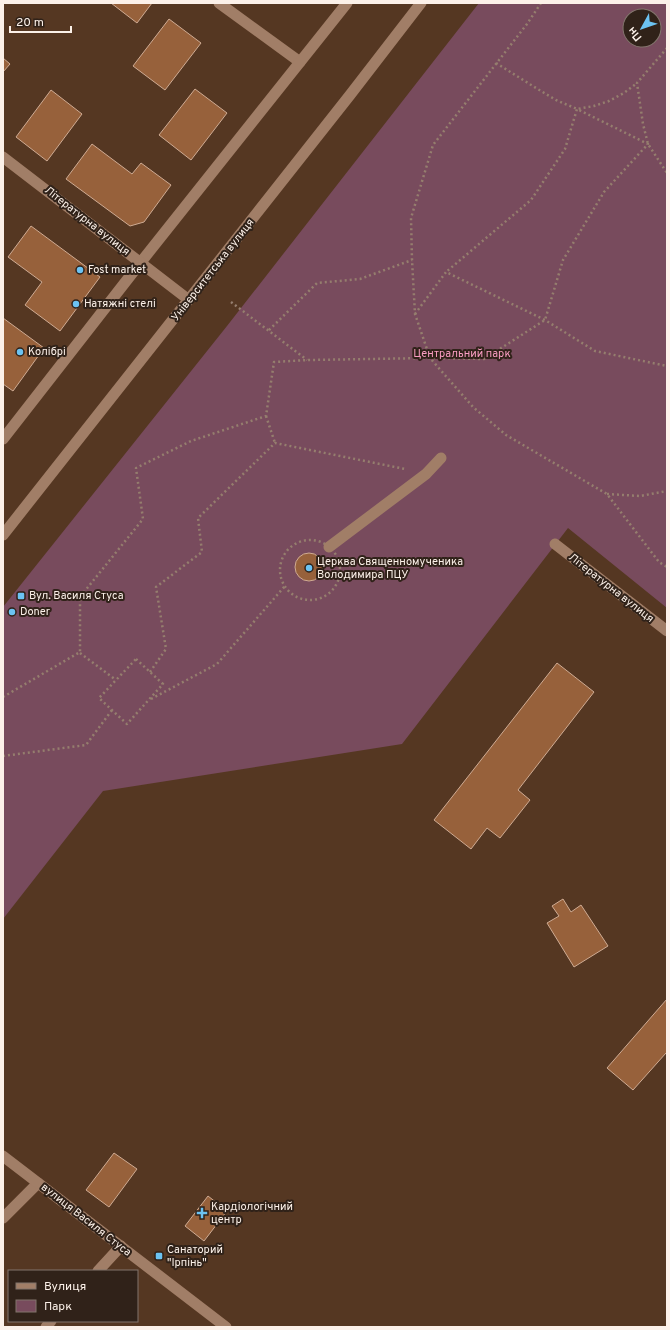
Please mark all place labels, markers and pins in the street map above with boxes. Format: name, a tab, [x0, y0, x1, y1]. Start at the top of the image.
place label: Fost market	[88, 263, 146, 277]
marker: Fost market	[75, 265, 85, 275]
place label: Натяжні стелі	[84, 297, 156, 311]
marker: Натяжні стелі	[71, 299, 81, 309]
place label: Колібрі	[28, 345, 66, 359]
marker: Колібрі	[15, 347, 25, 357]
place label: Церква Священномученика Володимира ПЦУ	[317, 555, 463, 582]
marker: Церква Священномученика Володимира ПЦУ	[304, 563, 314, 573]
place label: Вул. Василя Стуса	[29, 589, 124, 603]
marker: Вул. Василя Стуса	[16, 591, 26, 601]
place label: Doner	[20, 605, 51, 619]
marker: Doner	[7, 607, 17, 617]
place label: Кардіологічний центр	[211, 1200, 293, 1227]
marker: Кардіологічний центр	[196, 1207, 208, 1219]
place label: Санаторий "Ірпінь"	[167, 1243, 223, 1270]
marker: Санаторий "Ірпінь"	[154, 1251, 164, 1261]

